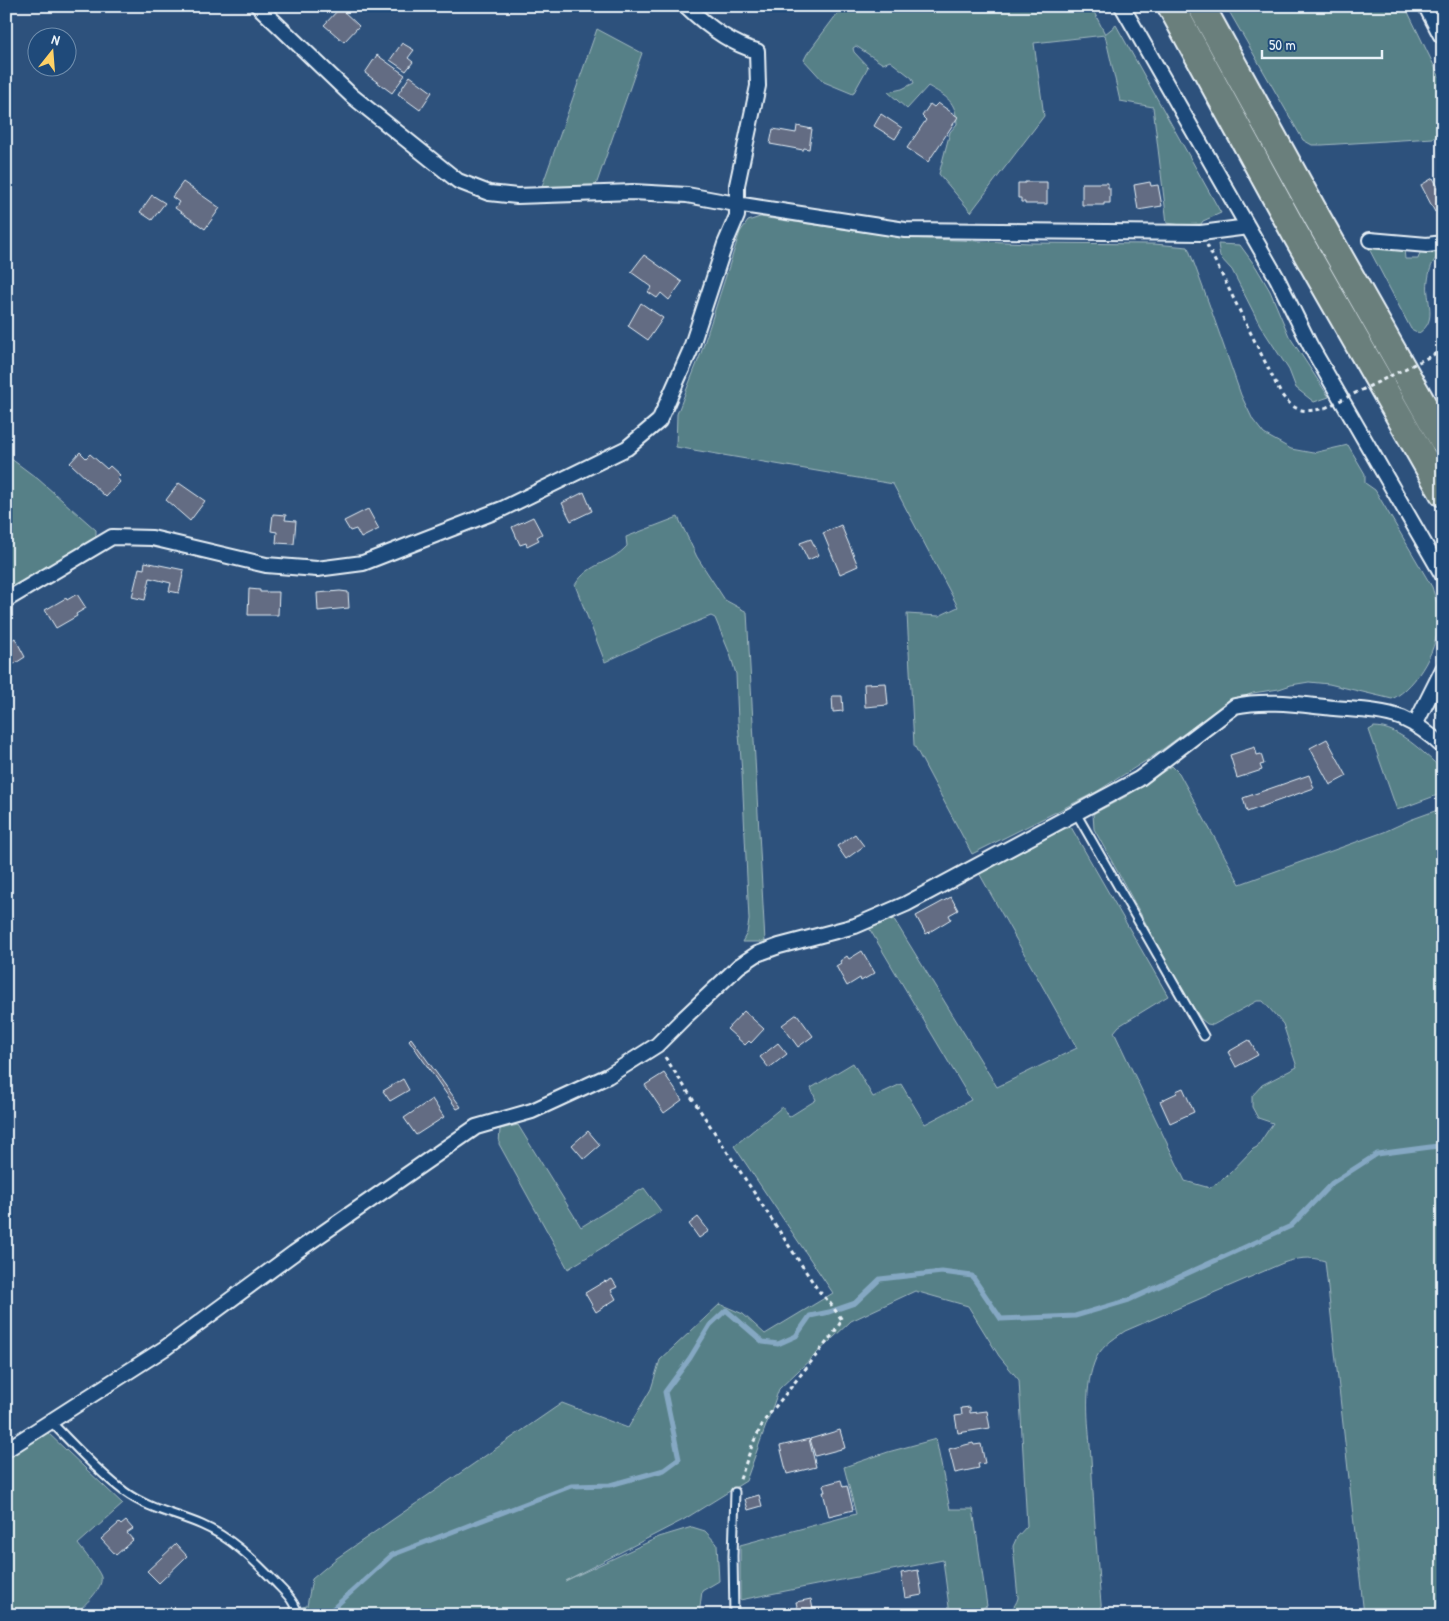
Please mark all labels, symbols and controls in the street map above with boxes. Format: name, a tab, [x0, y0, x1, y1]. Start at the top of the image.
north arrow	[28, 28, 78, 78]
scale bar	[1262, 28, 1382, 60]
text: N	[50, 29, 63, 49]
text: 50 m	[1269, 34, 1296, 55]

